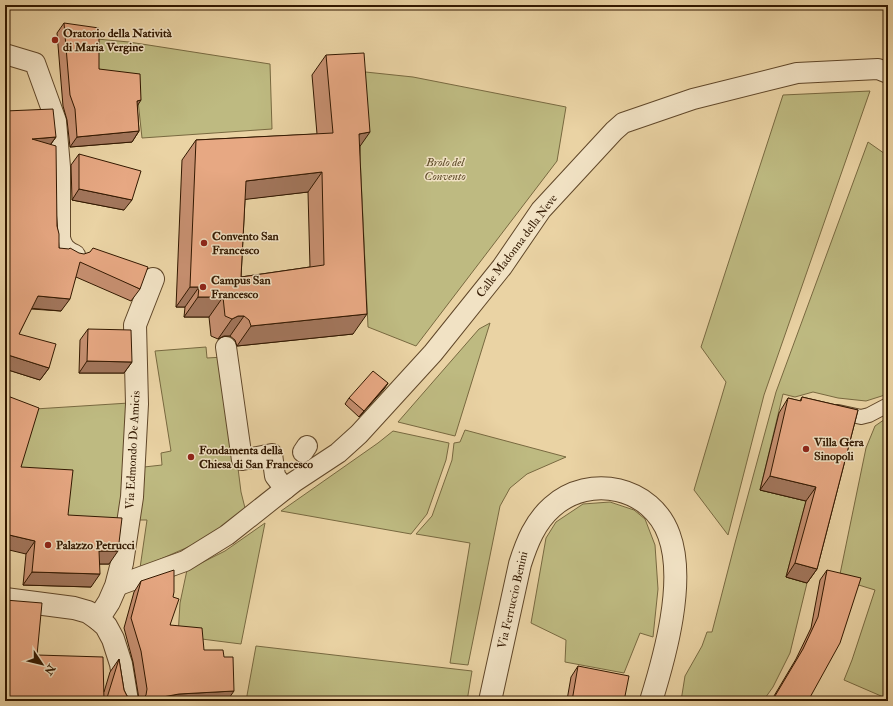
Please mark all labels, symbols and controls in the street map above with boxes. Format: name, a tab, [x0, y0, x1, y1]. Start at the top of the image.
place label: Oratorio della Natività di Maria Vergine	[63, 26, 173, 55]
marker: Oratorio della Natività di Maria Vergine	[50, 35, 60, 45]
park label: Brolo del Convento	[424, 155, 466, 184]
street label: Calle Madonna della Neve	[473, 191, 561, 301]
place label: Convento San Francesco	[212, 229, 280, 258]
marker: Convento San Francesco	[199, 238, 209, 248]
place label: Campus San Francesco	[211, 273, 271, 302]
marker: Campus San Francesco	[198, 282, 208, 292]
street label: Via Edmondo De Amicis	[122, 390, 144, 510]
place label: Villa Gera Sinopoli	[813, 435, 865, 464]
place label: Fondamenta della Chiesa di San Francesco	[199, 443, 313, 472]
marker: Villa Gera Sinopoli	[801, 444, 811, 454]
marker: Fondamenta della Chiesa di San Francesco	[186, 452, 196, 462]
place label: Palazzo Petrucci	[56, 538, 136, 553]
marker: Palazzo Petrucci	[43, 540, 53, 550]
street label: Via Ferruccio Benini	[495, 550, 531, 650]
north arrow	[22, 644, 62, 684]
text: N	[41, 661, 59, 678]

